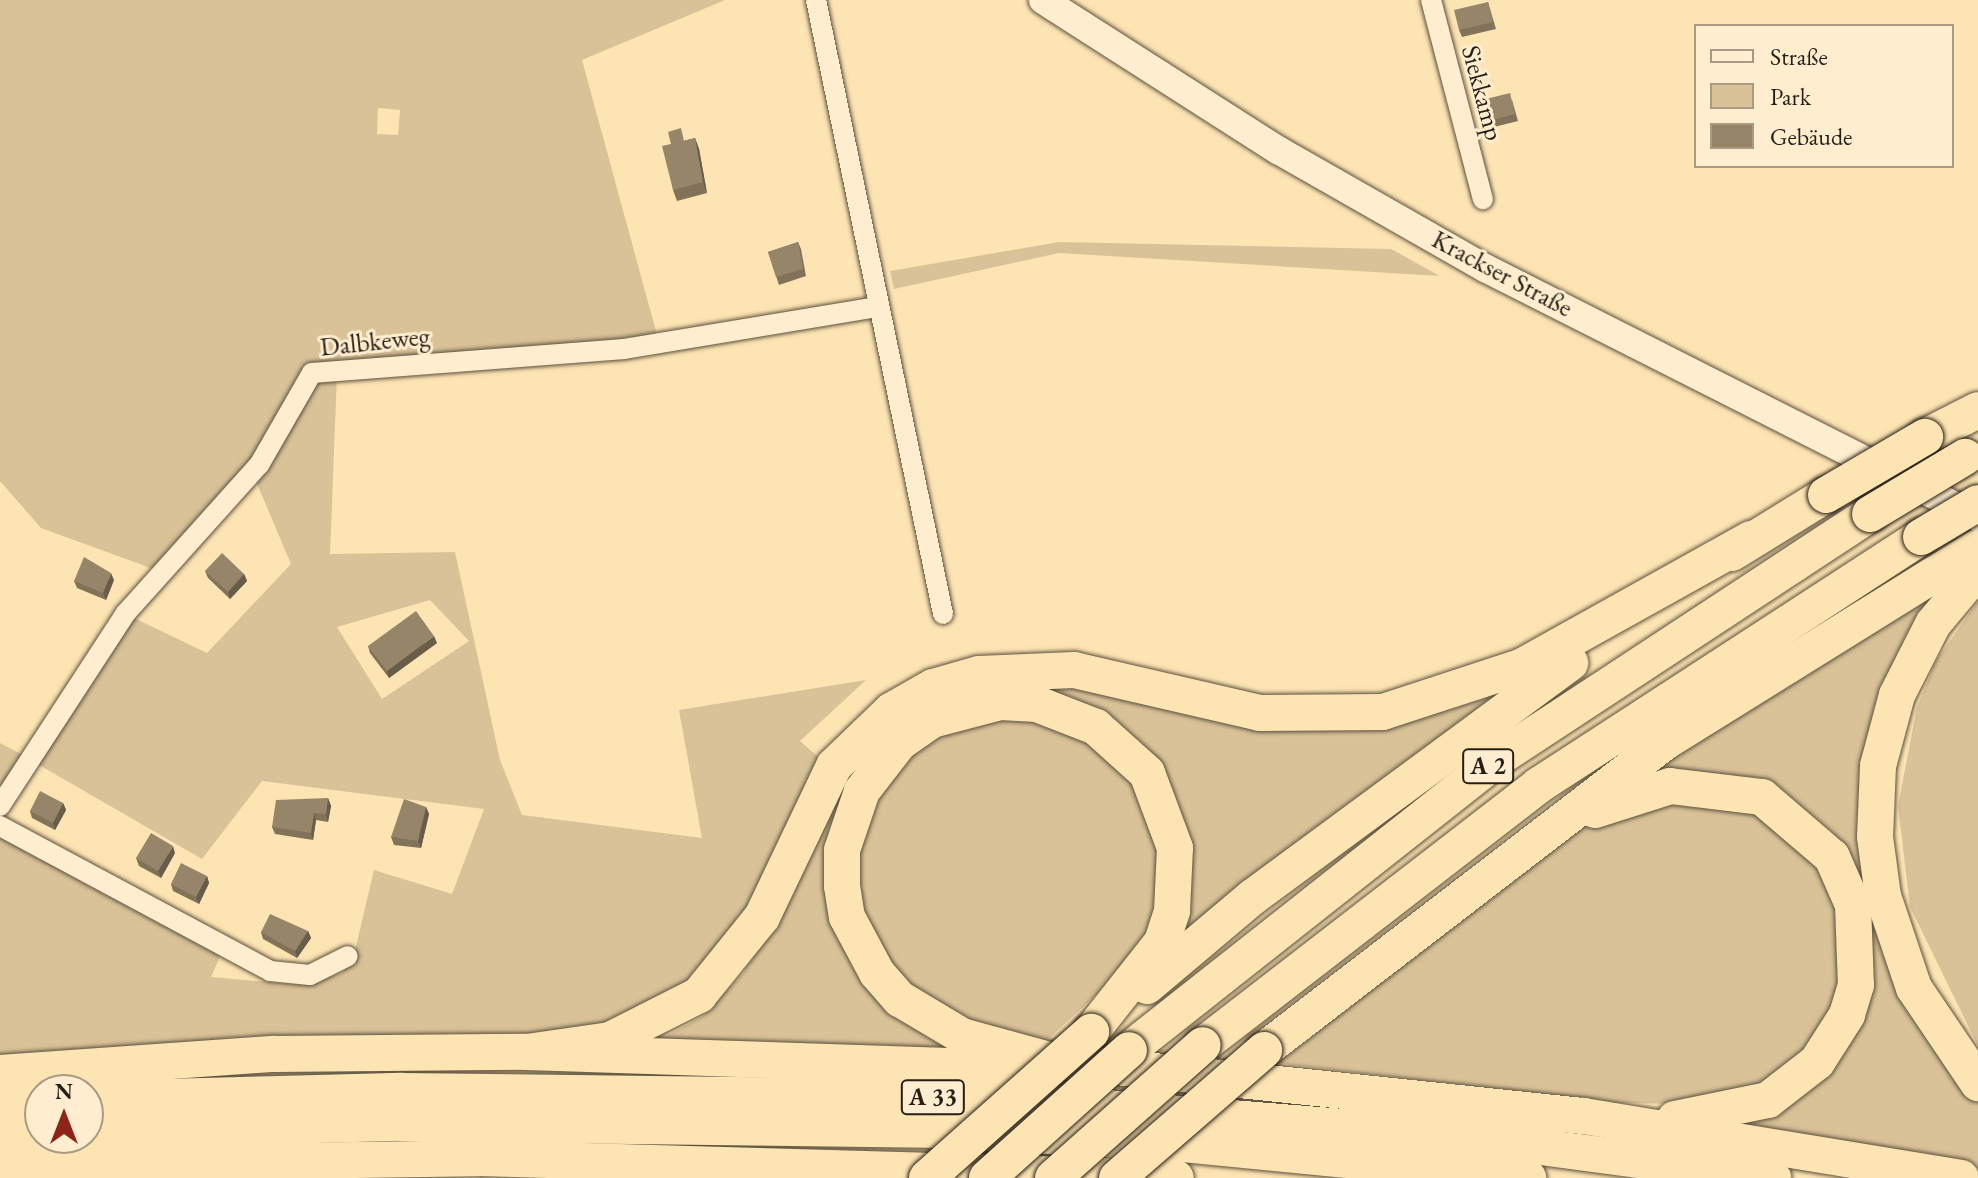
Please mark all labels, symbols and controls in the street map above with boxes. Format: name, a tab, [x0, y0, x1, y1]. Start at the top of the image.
legend	[1694, 24, 1954, 168]
text: Straße	[1770, 41, 1828, 72]
street label: Siekkamp	[1454, 42, 1510, 144]
text: Park	[1770, 81, 1811, 112]
text: Gebäude	[1770, 121, 1852, 152]
street label: Krackser Straße	[1426, 224, 1578, 324]
street label: Dalbkeweg	[319, 321, 431, 363]
road number: A 2	[1462, 746, 1514, 786]
north arrow	[24, 1074, 104, 1154]
text: N	[55, 1077, 73, 1106]
road number: A 33	[899, 1077, 967, 1117]

